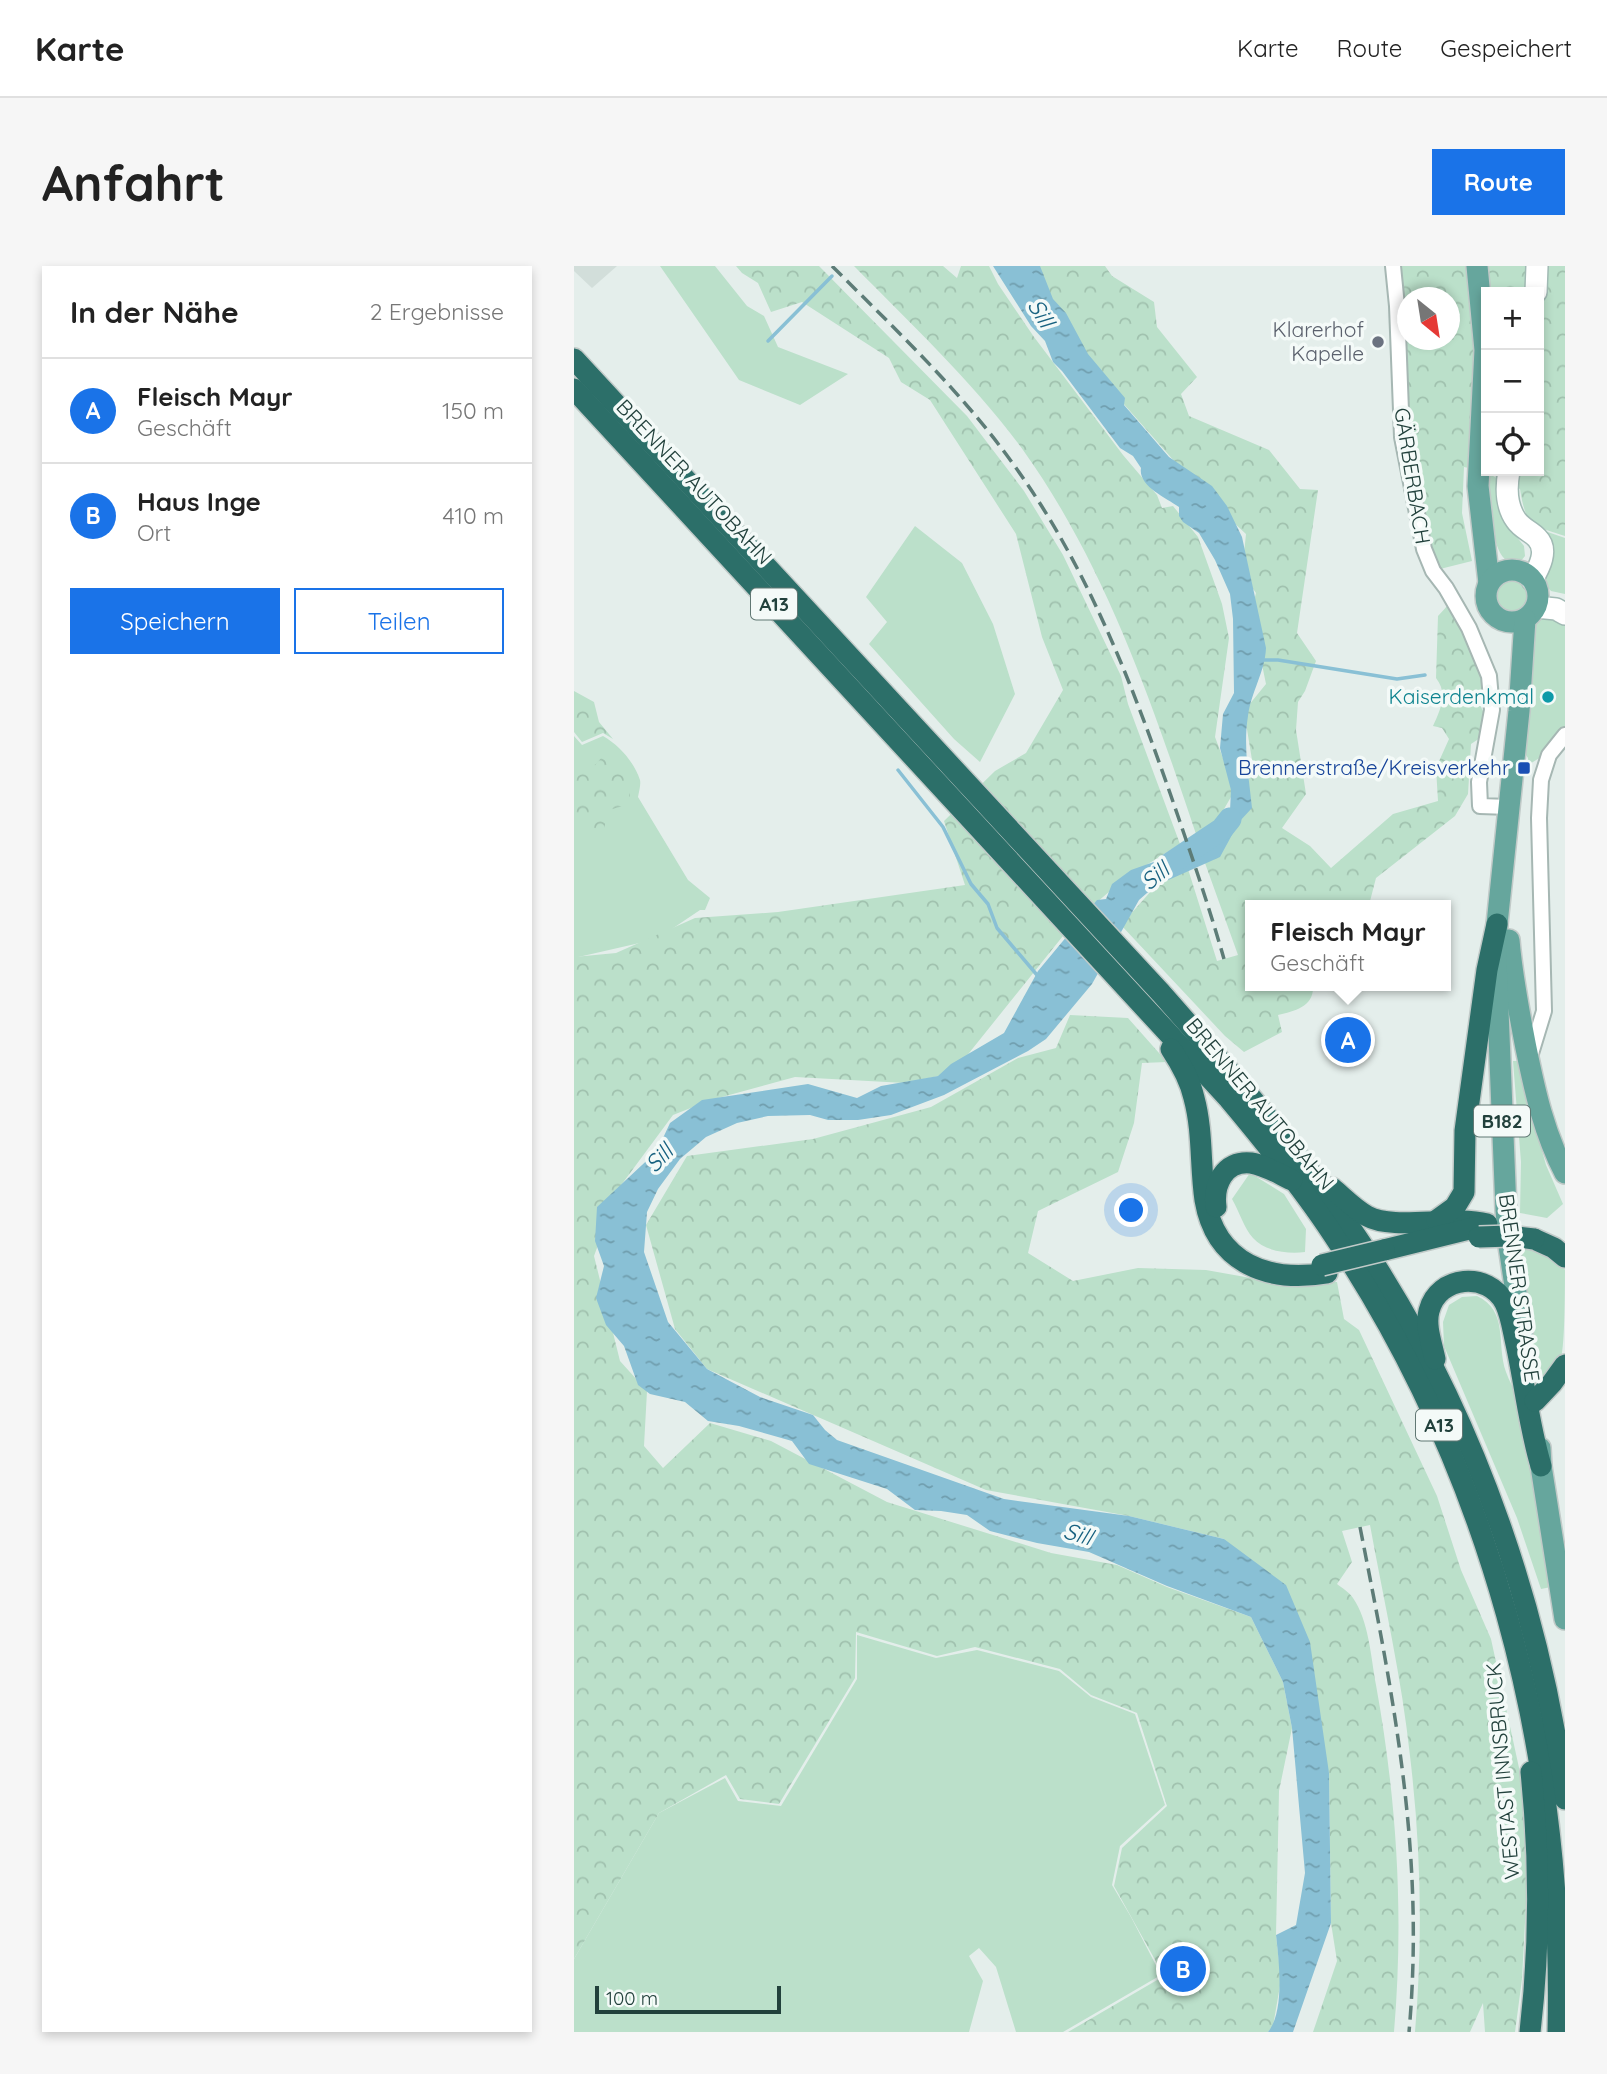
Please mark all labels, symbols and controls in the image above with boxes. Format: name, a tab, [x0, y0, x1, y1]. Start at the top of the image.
text: Karte	[35, 28, 124, 69]
text: Karte	[1237, 33, 1299, 63]
text: Route	[1337, 33, 1402, 63]
text: Gespeichert	[1440, 33, 1572, 63]
button: Route	[1432, 149, 1565, 215]
text: Anfahrt	[42, 152, 225, 213]
north arrow	[1397, 287, 1460, 350]
map controls	[1481, 287, 1544, 476]
button: +	[1481, 287, 1544, 350]
text: In der Nähe	[70, 293, 239, 331]
water label: Sill	[1022, 293, 1063, 335]
text: 2 Ergebnisse	[370, 297, 504, 326]
place label: Klarerhof Kapelle	[1273, 316, 1364, 366]
marker: Klarerhof Kapelle	[1370, 334, 1386, 350]
button: −	[1481, 350, 1544, 413]
text: Fleisch Mayr	[137, 380, 293, 413]
street label: BRENNER AUTOBAHN	[611, 393, 778, 569]
text: A	[86, 396, 100, 425]
text: 150 m	[442, 396, 504, 425]
street label: GÄRBERBACH	[1389, 406, 1437, 546]
text: Geschäft	[137, 413, 232, 442]
button: locate	[1481, 413, 1544, 476]
text: Haus Inge	[137, 485, 261, 518]
text: B	[85, 501, 101, 530]
text: 410 m	[443, 501, 504, 530]
text: Ort	[137, 518, 171, 547]
button: Speichern	[70, 588, 280, 654]
button: Teilen	[294, 588, 504, 654]
road number: A13	[751, 588, 797, 620]
place label: Kaiserdenkmal	[1389, 683, 1534, 709]
marker: Kaiserdenkmal	[1540, 689, 1556, 705]
place label: Brennerstraße/Kreisverkehr	[1238, 754, 1510, 780]
marker: Brennerstraße/Kreisverkehr	[1516, 760, 1532, 776]
water label: Sill	[1135, 854, 1177, 896]
popup	[1245, 900, 1451, 991]
text: Fleisch Mayr	[1270, 915, 1426, 948]
text: Geschäft	[1270, 948, 1365, 977]
street label: BRENNER AUTOBAHN	[1181, 1012, 1340, 1195]
pin: A	[1325, 1014, 1371, 1066]
road number: B182	[1474, 1106, 1530, 1136]
water label: Sill	[638, 1135, 681, 1178]
street label: BRENNER STRASSE	[1494, 1192, 1546, 1384]
your location	[1114, 1193, 1148, 1227]
road number: A13	[1416, 1410, 1462, 1441]
water label: Sill	[1060, 1515, 1099, 1552]
street label: WESTAST INNSBRUCK	[1480, 1662, 1524, 1881]
pin: B	[1160, 1943, 1206, 1995]
scale bar	[595, 1983, 780, 2015]
text: 100 m	[606, 1986, 658, 2010]

